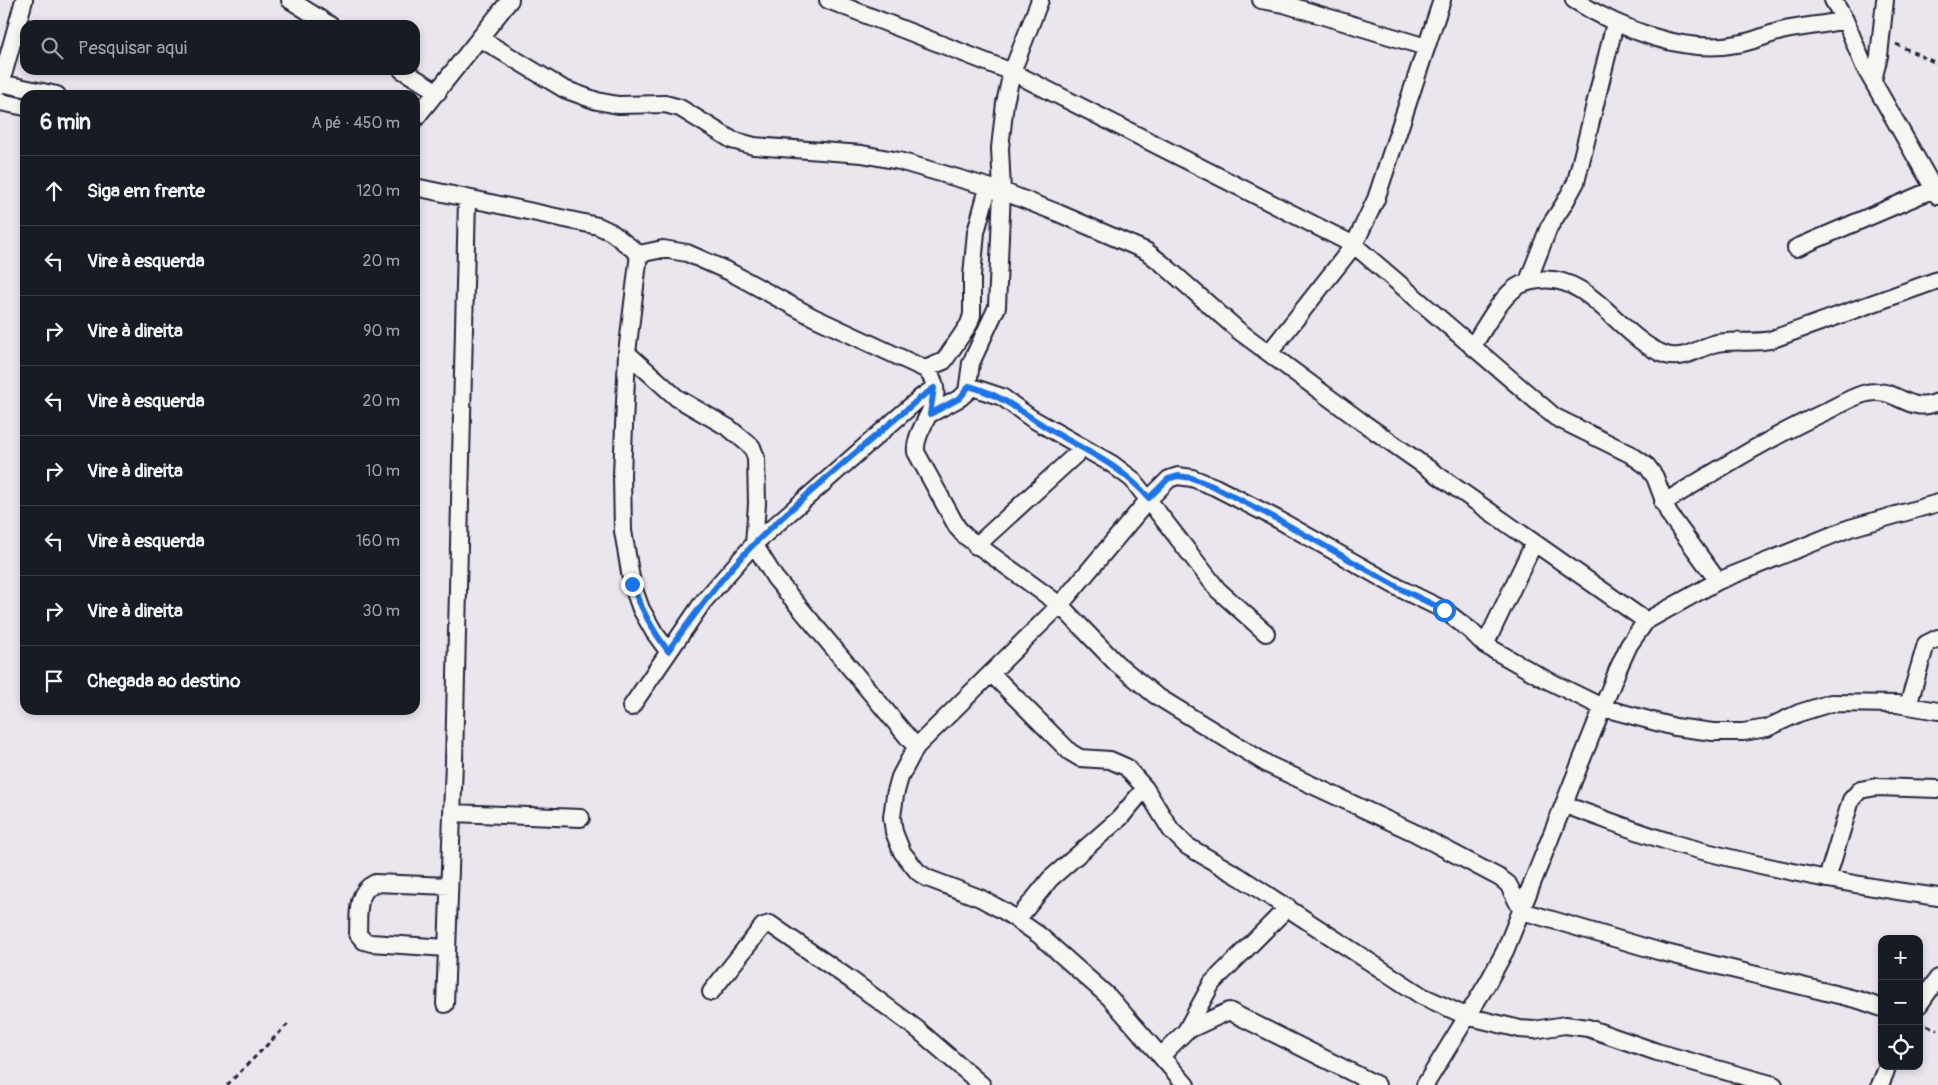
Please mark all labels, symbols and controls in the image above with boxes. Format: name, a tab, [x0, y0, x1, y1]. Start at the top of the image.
search box	[20, 20, 420, 75]
icon: search	[38, 34, 66, 62]
text: Pesquisar aqui	[78, 36, 187, 60]
text: 6 min	[40, 109, 91, 136]
text: A pé · 450 m	[311, 113, 400, 133]
icon: ahead	[40, 177, 68, 205]
text: Siga em frente	[87, 179, 205, 203]
text: 120 m	[356, 181, 400, 201]
icon: left	[40, 247, 68, 275]
text: Vire à esquerda	[87, 249, 205, 273]
text: 20 m	[362, 251, 400, 271]
icon: right	[40, 317, 68, 345]
text: Vire à direita	[87, 319, 183, 343]
text: 90 m	[363, 321, 400, 341]
icon: left	[40, 387, 68, 415]
text: Vire à esquerda	[87, 389, 205, 413]
text: 20 m	[362, 391, 400, 411]
icon: right	[40, 457, 68, 485]
text: Vire à direita	[87, 459, 183, 483]
text: 10 m	[365, 461, 400, 481]
icon: left	[40, 527, 68, 555]
text: Vire à esquerda	[87, 529, 205, 553]
text: 160 m	[356, 531, 400, 551]
route end	[621, 573, 644, 596]
icon: right	[40, 597, 68, 625]
text: Vire à direita	[87, 599, 183, 623]
route start	[1433, 599, 1456, 622]
text: 30 m	[362, 601, 400, 621]
icon: arrive	[40, 667, 68, 695]
text: Chegada ao destino	[87, 669, 240, 693]
map controls	[1878, 935, 1923, 1070]
button: +	[1878, 935, 1923, 980]
button: −	[1878, 980, 1923, 1025]
button: locate	[1878, 1025, 1923, 1070]

